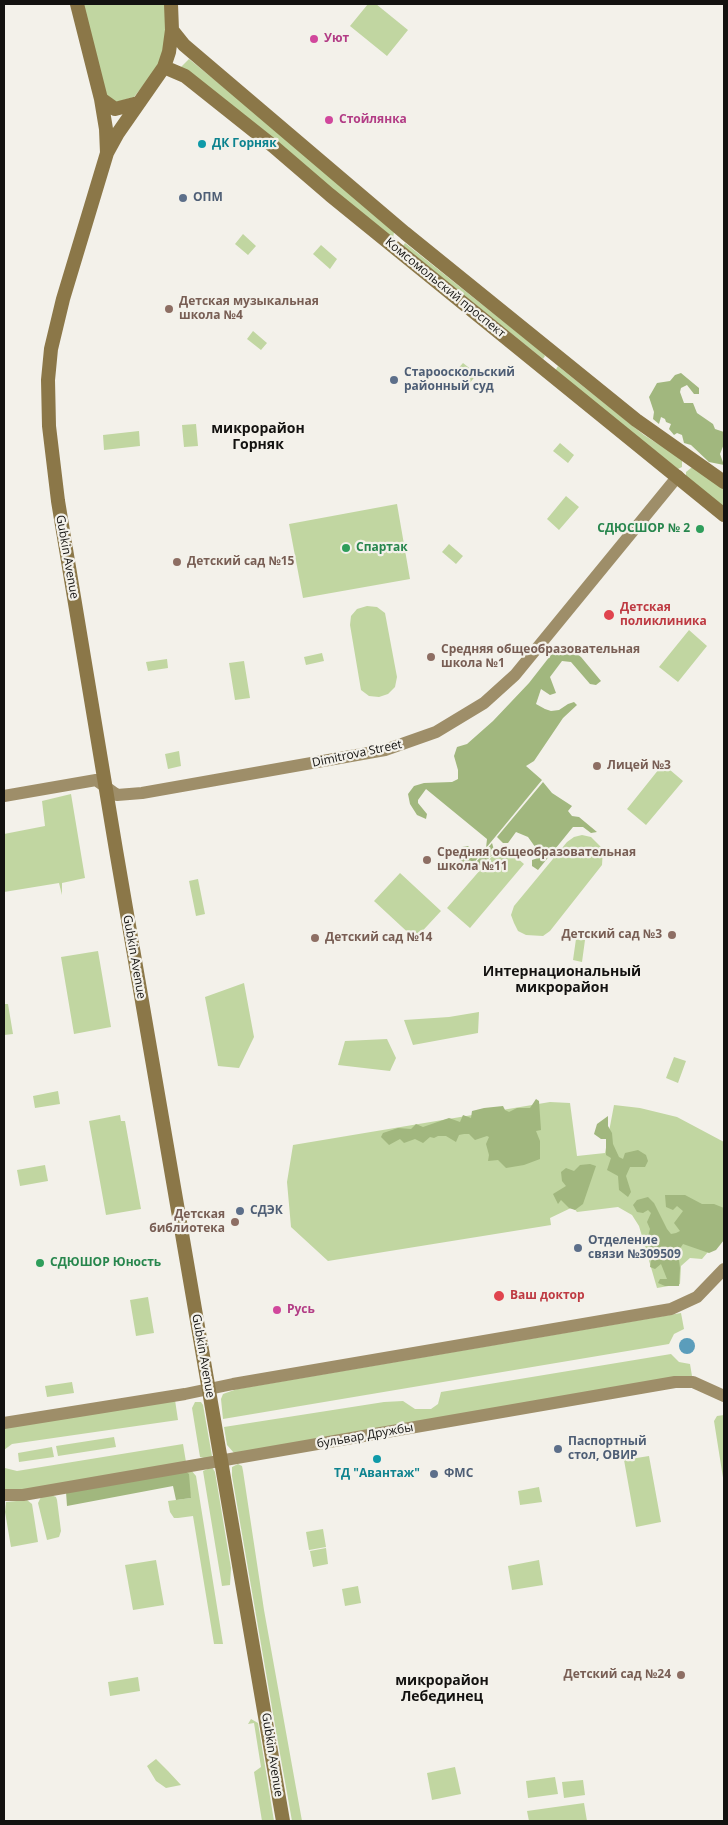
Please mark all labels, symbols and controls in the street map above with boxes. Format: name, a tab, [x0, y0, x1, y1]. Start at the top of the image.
place label: Уют	[324, 32, 349, 46]
marker: Уют	[308, 33, 320, 45]
place label: Стойлянка	[339, 113, 407, 127]
marker: Стойлянка	[323, 114, 335, 126]
place label: ДК Горняк	[212, 137, 277, 151]
marker: ДК Горняк	[196, 138, 208, 150]
place label: ОПМ	[193, 191, 223, 205]
marker: ОПМ	[177, 192, 189, 204]
street label: Комсомольский проспект	[382, 235, 508, 341]
place label: Детская музыкальная школа №4	[179, 295, 319, 323]
marker: Детская музыкальная школа №4	[163, 303, 175, 315]
place label: Старооскольский районный суд	[404, 366, 515, 394]
marker: Старооскольский районный суд	[388, 374, 400, 386]
district label: микрорайон Горняк	[211, 421, 305, 454]
street label: Gubkin Avenue	[53, 514, 81, 600]
place label: СДЮСШОР № 2	[597, 522, 690, 536]
marker: СДЮСШОР № 2	[694, 523, 706, 535]
place label: Спартак	[356, 541, 408, 555]
marker: Спартак	[340, 542, 352, 554]
place label: Детский сад №15	[187, 555, 294, 569]
marker: Детский сад №15	[171, 556, 183, 568]
place label: Детская поликлиника	[620, 601, 707, 629]
marker: Детская поликлиника	[602, 608, 616, 622]
place label: Средняя общеобразовательная школа №1	[441, 643, 640, 671]
marker: Средняя общеобразовательная школа №1	[425, 651, 437, 663]
street label: Dimitrova Street	[311, 737, 403, 771]
place label: Лицей №3	[607, 759, 671, 773]
marker: Лицей №3	[591, 760, 603, 772]
place label: Cредняя общеобразовательная школа №11	[437, 846, 636, 874]
marker: Cредняя общеобразовательная школа №11	[421, 854, 433, 866]
street label: Gubkin Avenue	[120, 914, 148, 1000]
place label: Детский сад №3	[561, 928, 662, 942]
marker: Детский сад №3	[666, 929, 678, 941]
place label: Детский сад №14	[325, 931, 432, 945]
marker: Детский сад №14	[309, 932, 321, 944]
district label: Интернациональный микрорайон	[483, 964, 641, 996]
place label: СДЭК	[250, 1204, 283, 1218]
marker: СДЭК	[234, 1205, 246, 1217]
place label: Детская библиотека	[149, 1208, 225, 1236]
marker: Детская библиотека	[229, 1216, 241, 1228]
place label: Отделение связи №309509	[588, 1234, 681, 1262]
marker: Отделение связи №309509	[572, 1242, 584, 1254]
place label: СДЮШОР Юность	[50, 1256, 161, 1270]
marker: СДЮШОР Юность	[34, 1257, 46, 1269]
marker: Ваш доктор	[492, 1289, 506, 1303]
place label: Ваш доктор	[510, 1289, 585, 1303]
place label: Русь	[287, 1303, 315, 1317]
marker: Русь	[271, 1304, 283, 1316]
street label: Gubkin Avenue	[189, 1313, 217, 1399]
street label: бульвар Дружбы	[316, 1420, 414, 1452]
place label: Паспортный стол, ОВИР	[568, 1435, 647, 1463]
marker: Паспортный стол, ОВИР	[552, 1443, 564, 1455]
marker: ТД "Авантаж"	[371, 1453, 383, 1465]
place label: ТД "Авантаж"	[334, 1467, 420, 1481]
place label: ФМС	[444, 1467, 473, 1481]
marker: ФМС	[428, 1468, 440, 1480]
place label: Детский сад №24	[564, 1668, 671, 1682]
marker: Детский сад №24	[675, 1669, 687, 1681]
district label: микрорайон Лебединец	[395, 1673, 489, 1705]
street label: Gubkin Avenue	[258, 1712, 286, 1798]

